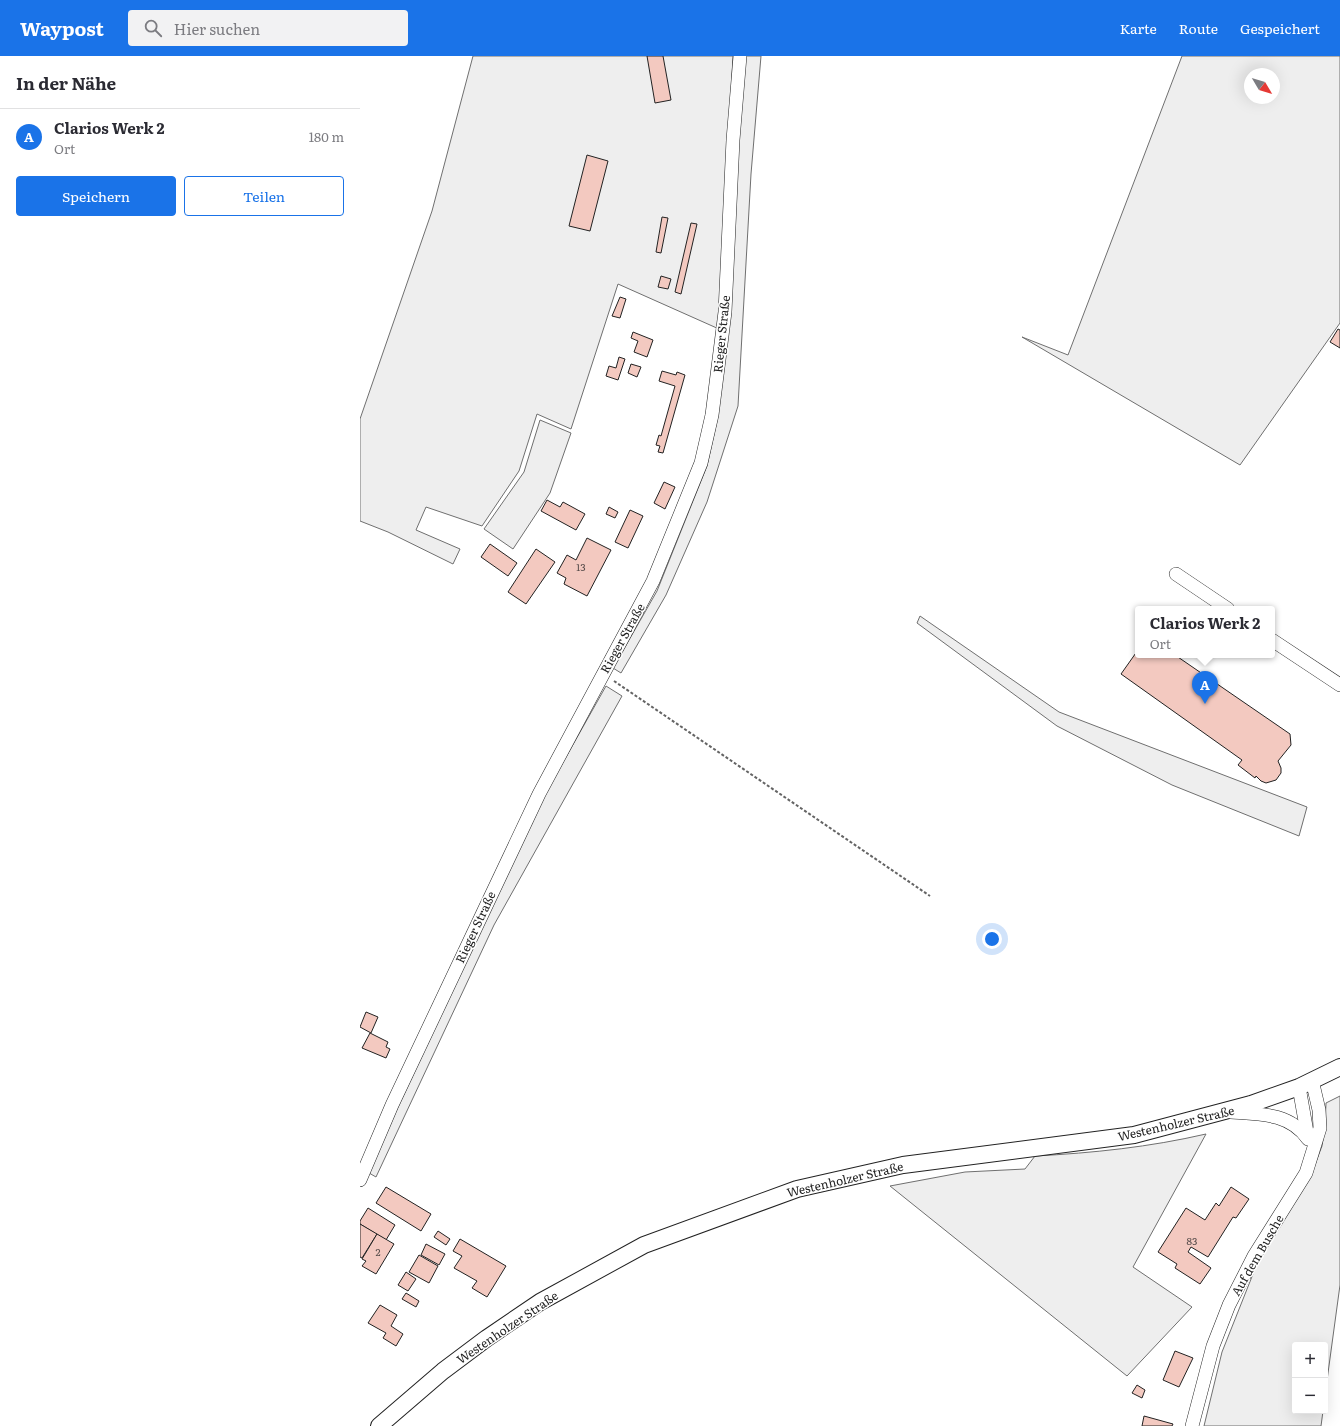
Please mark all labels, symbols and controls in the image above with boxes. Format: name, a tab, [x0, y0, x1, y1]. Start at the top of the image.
search box	[128, 10, 408, 46]
text: Waypost	[20, 14, 104, 42]
icon: search	[142, 17, 164, 39]
text: Hier suchen	[174, 17, 260, 40]
text: Karte	[1120, 18, 1157, 38]
text: Route	[1179, 18, 1218, 38]
text: Gespeichert	[1240, 18, 1320, 38]
north arrow	[1244, 68, 1280, 104]
text: In der Nähe	[16, 70, 116, 95]
text: Clarios Werk 2	[54, 116, 165, 139]
text: A	[24, 127, 34, 146]
text: 180 m	[309, 127, 344, 146]
text: Ort	[54, 139, 75, 158]
button: Speichern	[16, 176, 176, 216]
button: Teilen	[184, 176, 344, 216]
street label: Rieger Straße	[708, 294, 734, 374]
house number: 13	[576, 559, 586, 574]
street label: Rieger Straße	[595, 600, 649, 676]
popup	[1135, 606, 1275, 658]
text: Clarios Werk 2	[1150, 611, 1260, 634]
text: Ort	[1150, 634, 1171, 653]
pin: A	[1192, 671, 1218, 704]
street label: Rieger Straße	[450, 888, 500, 966]
your location	[982, 929, 1002, 949]
street label: Westenholzer Straße	[1116, 1101, 1236, 1145]
street label: Westenholzer Straße	[785, 1157, 905, 1201]
street label: Auf dem Busche	[1226, 1211, 1288, 1299]
house number: 83	[1187, 1233, 1197, 1248]
house number: 2	[375, 1244, 381, 1259]
street label: Westenholzer Straße	[453, 1286, 561, 1368]
map controls	[1292, 1342, 1328, 1414]
button: +	[1292, 1342, 1328, 1378]
button: −	[1292, 1378, 1328, 1414]

